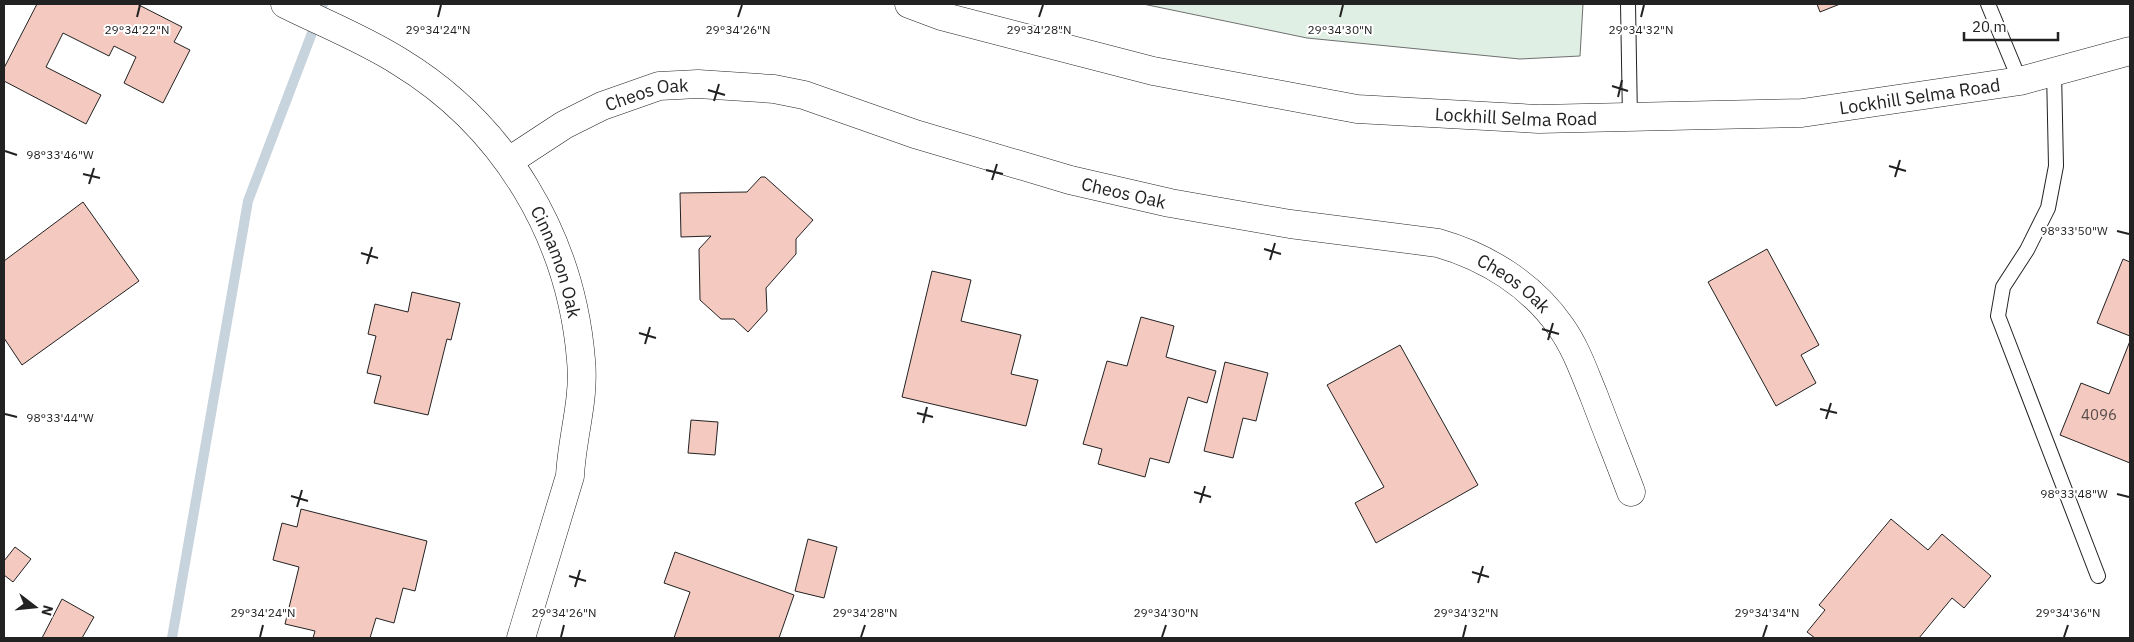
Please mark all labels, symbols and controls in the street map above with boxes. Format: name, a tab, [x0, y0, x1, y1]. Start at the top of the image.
scale bar	[1964, 10, 2058, 42]
text: 20 m	[1972, 17, 2007, 36]
text: 29°34'22"N	[104, 22, 170, 37]
text: 29°34'24"N	[405, 22, 471, 37]
text: 29°34'26"N	[705, 22, 771, 37]
text: 29°34'28"N	[1006, 22, 1072, 37]
text: 29°34'30"N	[1307, 22, 1373, 37]
text: 29°34'32"N	[1608, 22, 1674, 37]
street label: Cheos Oak	[602, 73, 690, 116]
street label: Lockhill Selma Road	[1838, 73, 2002, 119]
street label: Lockhill Selma Road	[1434, 102, 1598, 131]
text: 98°33'46"W	[26, 147, 94, 162]
street label: Cheos Oak	[1079, 171, 1169, 213]
street label: Cinnamon Oak	[526, 201, 587, 320]
text: 98°33'50"W	[2040, 223, 2108, 238]
street label: Cheos Oak	[1473, 248, 1556, 318]
house number: 4096	[2081, 405, 2117, 424]
text: 98°33'44"W	[26, 410, 94, 425]
text: 98°33'48"W	[2040, 486, 2108, 501]
north arrow	[10, 582, 60, 632]
text: N	[37, 603, 58, 618]
text: 29°34'24"N	[230, 605, 296, 620]
text: 29°34'26"N	[531, 605, 597, 620]
text: 29°34'28"N	[832, 605, 898, 620]
text: 29°34'30"N	[1133, 605, 1199, 620]
text: 29°34'32"N	[1433, 605, 1499, 620]
text: 29°34'34"N	[1734, 605, 1800, 620]
text: 29°34'36"N	[2035, 605, 2101, 620]

